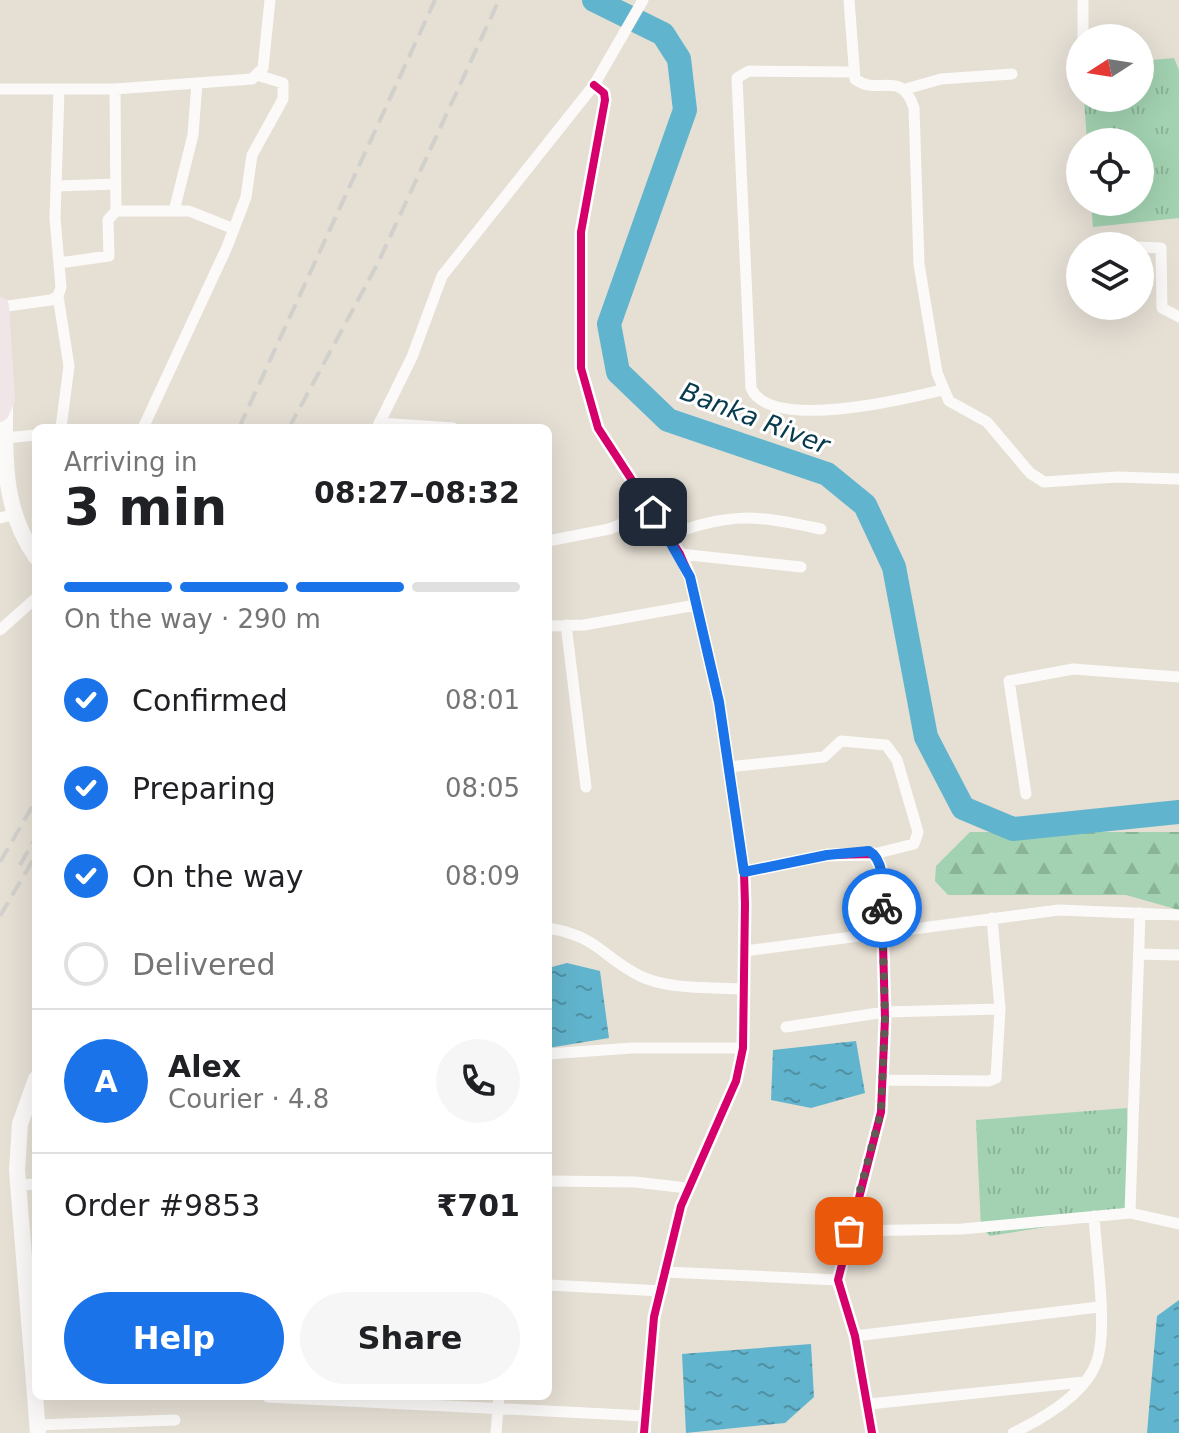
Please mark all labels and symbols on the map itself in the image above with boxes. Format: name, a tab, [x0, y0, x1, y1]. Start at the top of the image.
north arrow	[1066, 24, 1154, 112]
water label: Banka River	[676, 376, 836, 461]
pin	[619, 478, 687, 546]
courier	[842, 868, 922, 948]
pin	[815, 1197, 883, 1265]

